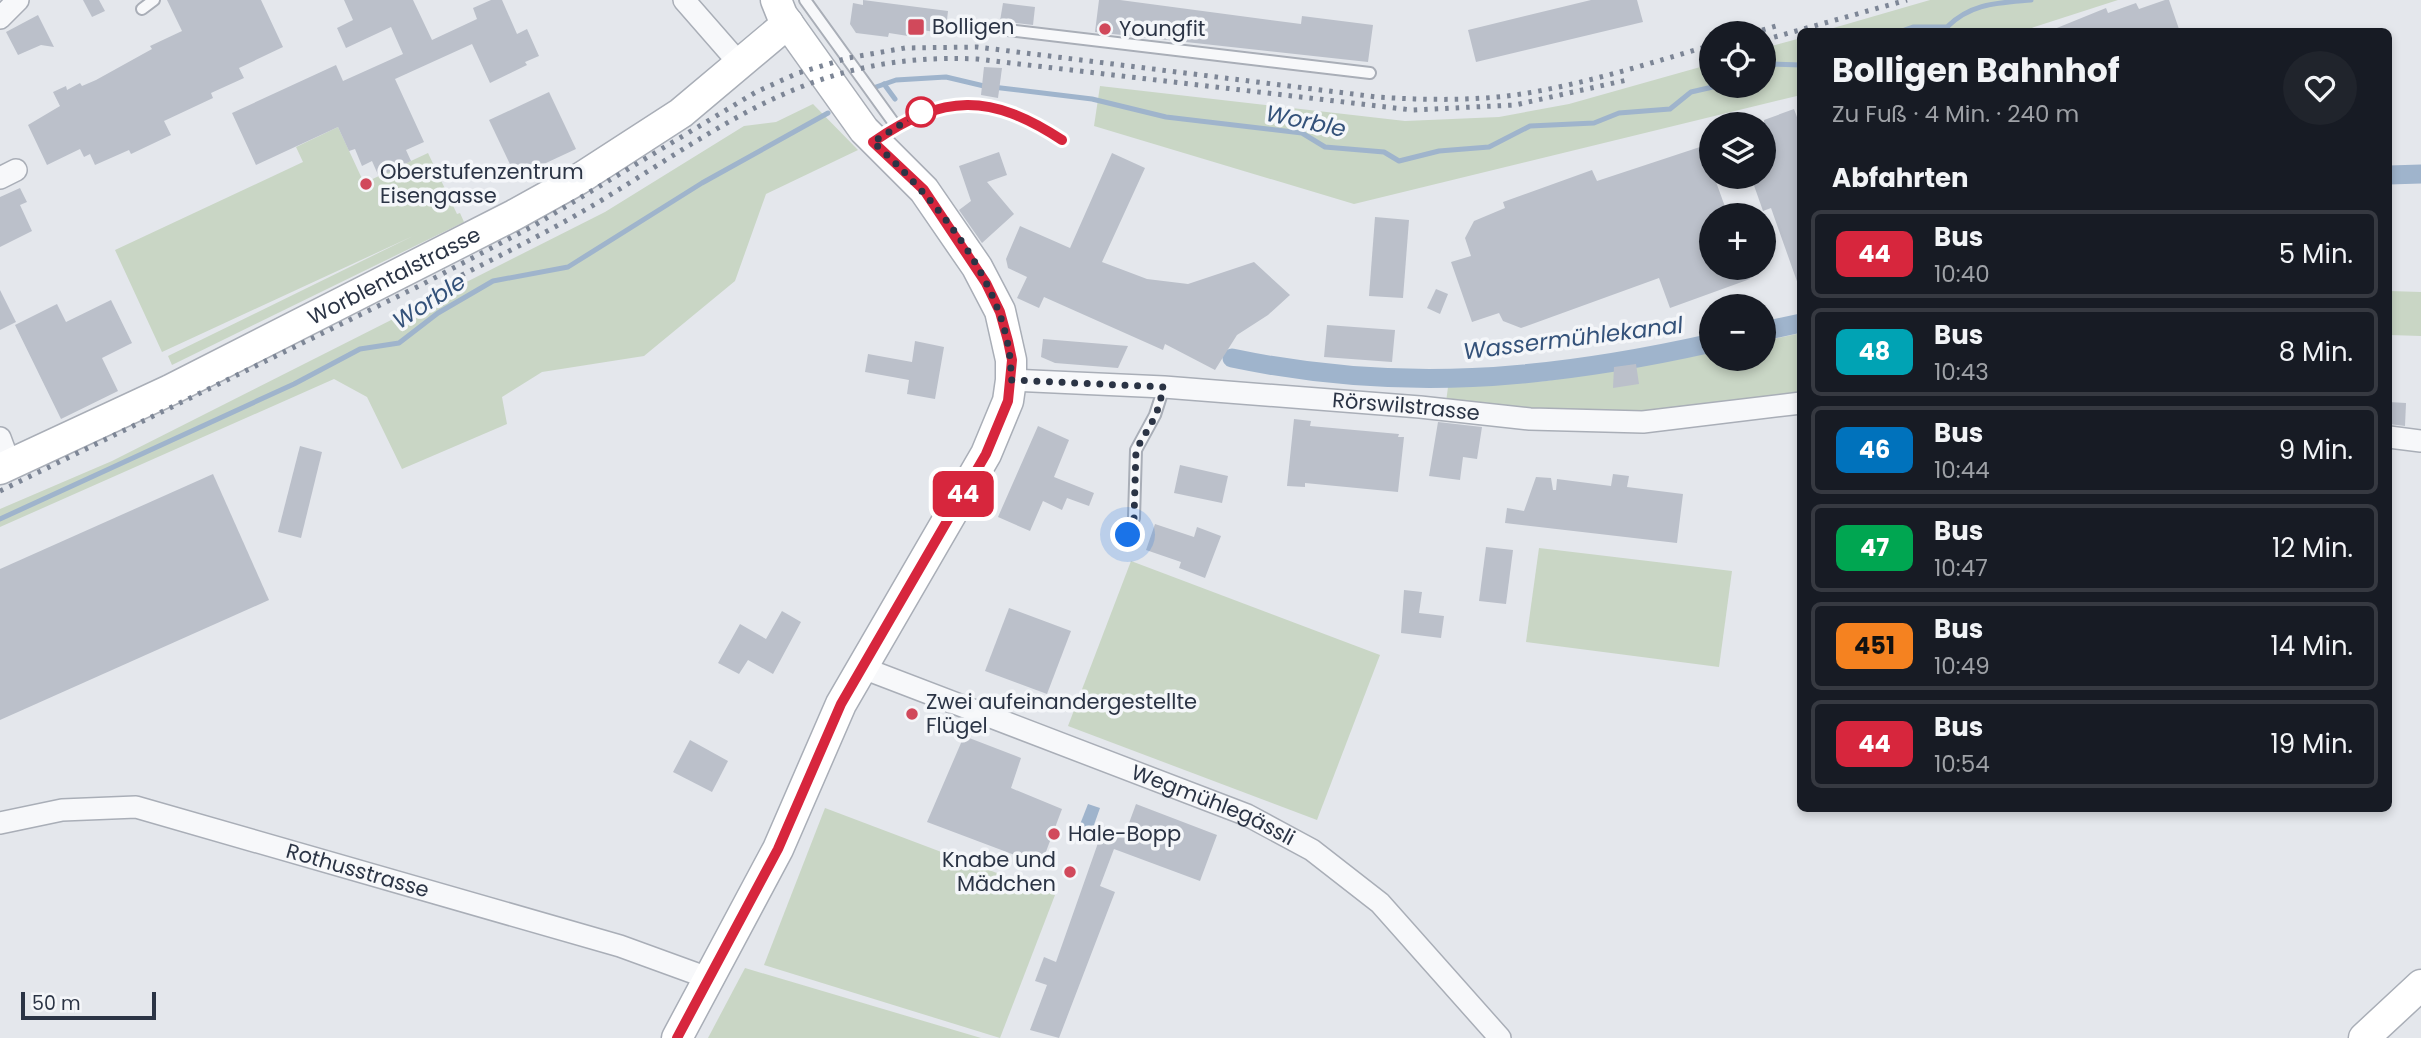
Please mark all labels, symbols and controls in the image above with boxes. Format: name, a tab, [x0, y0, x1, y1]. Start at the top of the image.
place label: Bolligen	[932, 12, 1014, 41]
place label: Youngfit	[1119, 14, 1206, 43]
marker: Bolligen	[906, 17, 926, 37]
marker: Youngfit	[1097, 21, 1113, 37]
map controls	[1699, 21, 1776, 371]
button: locate	[1699, 21, 1776, 98]
text: Bolligen Bahnhof	[1832, 47, 2120, 94]
button: heart	[2283, 51, 2357, 125]
unlabelled marker	[906, 97, 936, 127]
water label: Worble	[1263, 97, 1349, 145]
text: Zu Fuß · 4 Min. · 240 m	[1832, 98, 2079, 130]
button: layers	[1699, 112, 1776, 189]
place label: Oberstufenzentrum Eisengasse	[380, 157, 584, 210]
text: Abfahrten	[1832, 160, 1969, 196]
marker: Oberstufenzentrum Eisengasse	[358, 176, 374, 192]
button: +	[1699, 203, 1776, 280]
text: Bus	[1934, 219, 1983, 255]
street label: Worblentalstrasse	[304, 222, 484, 330]
text: 5 Min.	[2279, 236, 2353, 272]
text: 44	[1858, 237, 1891, 270]
text: 10:40	[1934, 258, 1990, 290]
water label: Worble	[387, 267, 471, 335]
button: −	[1699, 294, 1776, 371]
water label: Wassermühlekanal	[1461, 309, 1685, 367]
text: Bus	[1934, 317, 1983, 353]
text: 8 Min.	[2279, 334, 2353, 370]
text: 48	[1859, 335, 1890, 368]
text: 10:43	[1934, 356, 1989, 388]
street label: Rörswilstrasse	[1331, 385, 1481, 427]
text: Bus	[1934, 415, 1983, 451]
text: 9 Min.	[2279, 432, 2353, 468]
text: 46	[1859, 433, 1890, 466]
text: 10:44	[1934, 454, 1990, 486]
line badge: 44	[932, 471, 995, 517]
text: 44	[947, 477, 979, 510]
text: Bus	[1934, 513, 1983, 549]
your location	[1110, 517, 1145, 552]
text: 12 Min.	[2272, 530, 2353, 566]
text: 47	[1860, 531, 1889, 564]
text: 10:47	[1934, 552, 1988, 584]
text: Bus	[1934, 611, 1983, 647]
text: 14 Min.	[2271, 628, 2353, 664]
text: 451	[1854, 629, 1895, 662]
text: 10:49	[1934, 650, 1990, 682]
place label: Zwei aufeinandergestellte Flügel	[926, 687, 1197, 740]
marker: Zwei aufeinandergestellte Flügel	[904, 706, 920, 722]
text: Bus	[1934, 709, 1983, 745]
text: 19 Min.	[2270, 726, 2353, 762]
text: 44	[1858, 727, 1891, 760]
text: 10:54	[1934, 748, 1990, 780]
street label: Wegmühlegässli	[1127, 757, 1300, 852]
place label: Hale-Bopp	[1068, 819, 1181, 848]
marker: Hale-Bopp	[1046, 826, 1062, 842]
street label: Rothusstrasse	[283, 836, 433, 904]
place label: Knabe und Mädchen	[942, 845, 1056, 898]
marker: Knabe und Mädchen	[1062, 864, 1078, 880]
scale bar	[21, 989, 156, 1021]
text: 50 m	[32, 990, 81, 1017]

